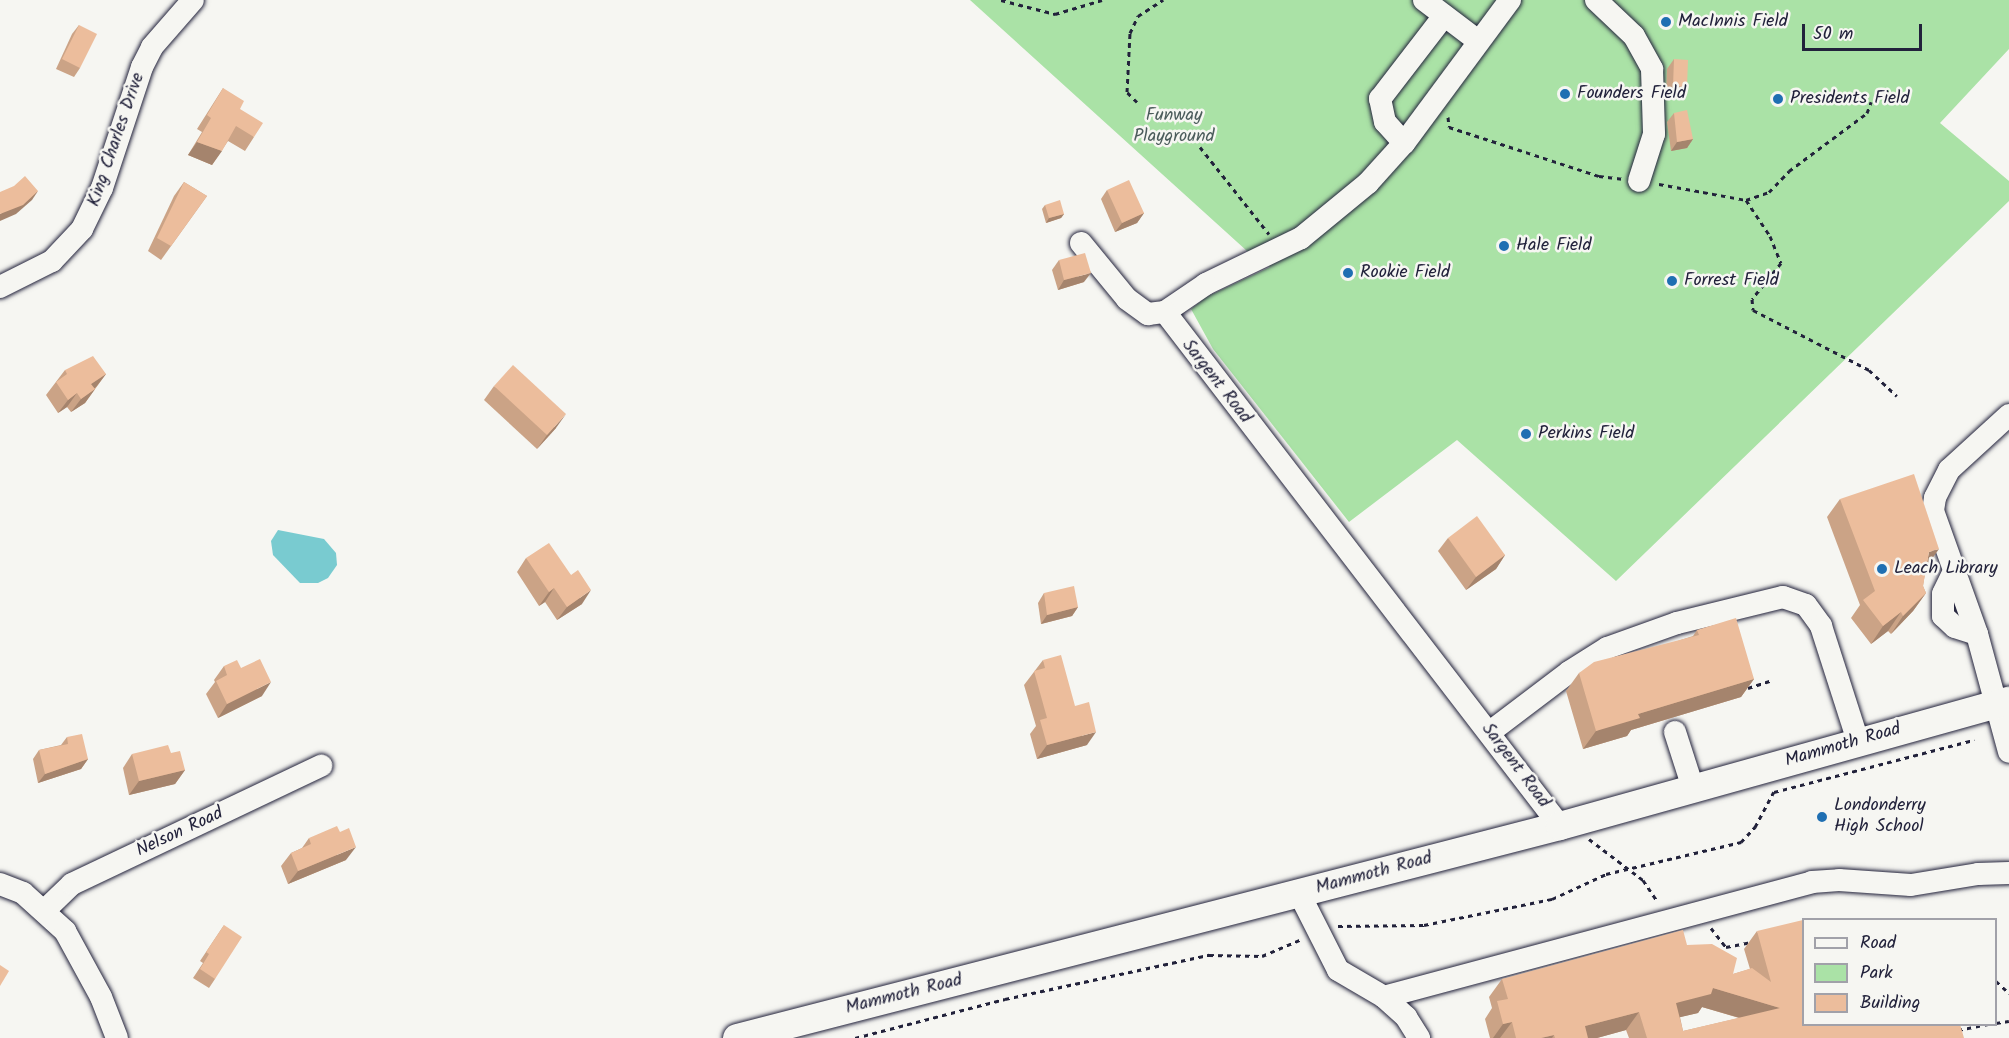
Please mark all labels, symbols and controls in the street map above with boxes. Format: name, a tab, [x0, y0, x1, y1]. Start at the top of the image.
place label: MacInnis Field	[1678, 11, 1788, 33]
scale bar	[1805, 12, 1925, 50]
marker: MacInnis Field	[1659, 15, 1673, 29]
text: 50 m	[1813, 20, 1853, 49]
street label: King Charles Drive	[84, 70, 150, 210]
place label: Founders Field	[1577, 83, 1686, 105]
marker: Founders Field	[1558, 87, 1572, 101]
place label: Presidents Field	[1790, 88, 1910, 110]
marker: Presidents Field	[1771, 92, 1785, 106]
park label: Funway Playground	[1134, 106, 1214, 148]
place label: Hale Field	[1516, 235, 1591, 257]
marker: Hale Field	[1497, 239, 1511, 253]
place label: Rookie Field	[1360, 262, 1450, 284]
marker: Rookie Field	[1341, 266, 1355, 280]
place label: Forrest Field	[1684, 270, 1779, 292]
marker: Forrest Field	[1665, 274, 1679, 288]
street label: Sargent Road	[1177, 336, 1255, 428]
place label: Perkins Field	[1538, 423, 1634, 445]
marker: Perkins Field	[1519, 427, 1533, 441]
place label: Leach Library	[1894, 558, 1998, 580]
marker: Leach Library	[1875, 562, 1889, 576]
street label: Sargent Road	[1476, 719, 1554, 813]
street label: Mammoth Road	[1783, 719, 1903, 773]
place label: Londonderry High School	[1834, 796, 1926, 838]
street label: Nelson Road	[133, 803, 227, 863]
marker: Londonderry High School	[1815, 810, 1829, 824]
street label: Mammoth Road	[1314, 848, 1434, 900]
legend	[1802, 918, 1997, 1026]
text: Road	[1860, 929, 1896, 958]
text: Park	[1860, 959, 1893, 988]
street label: Mammoth Road	[843, 970, 965, 1020]
text: Building	[1860, 989, 1920, 1018]

